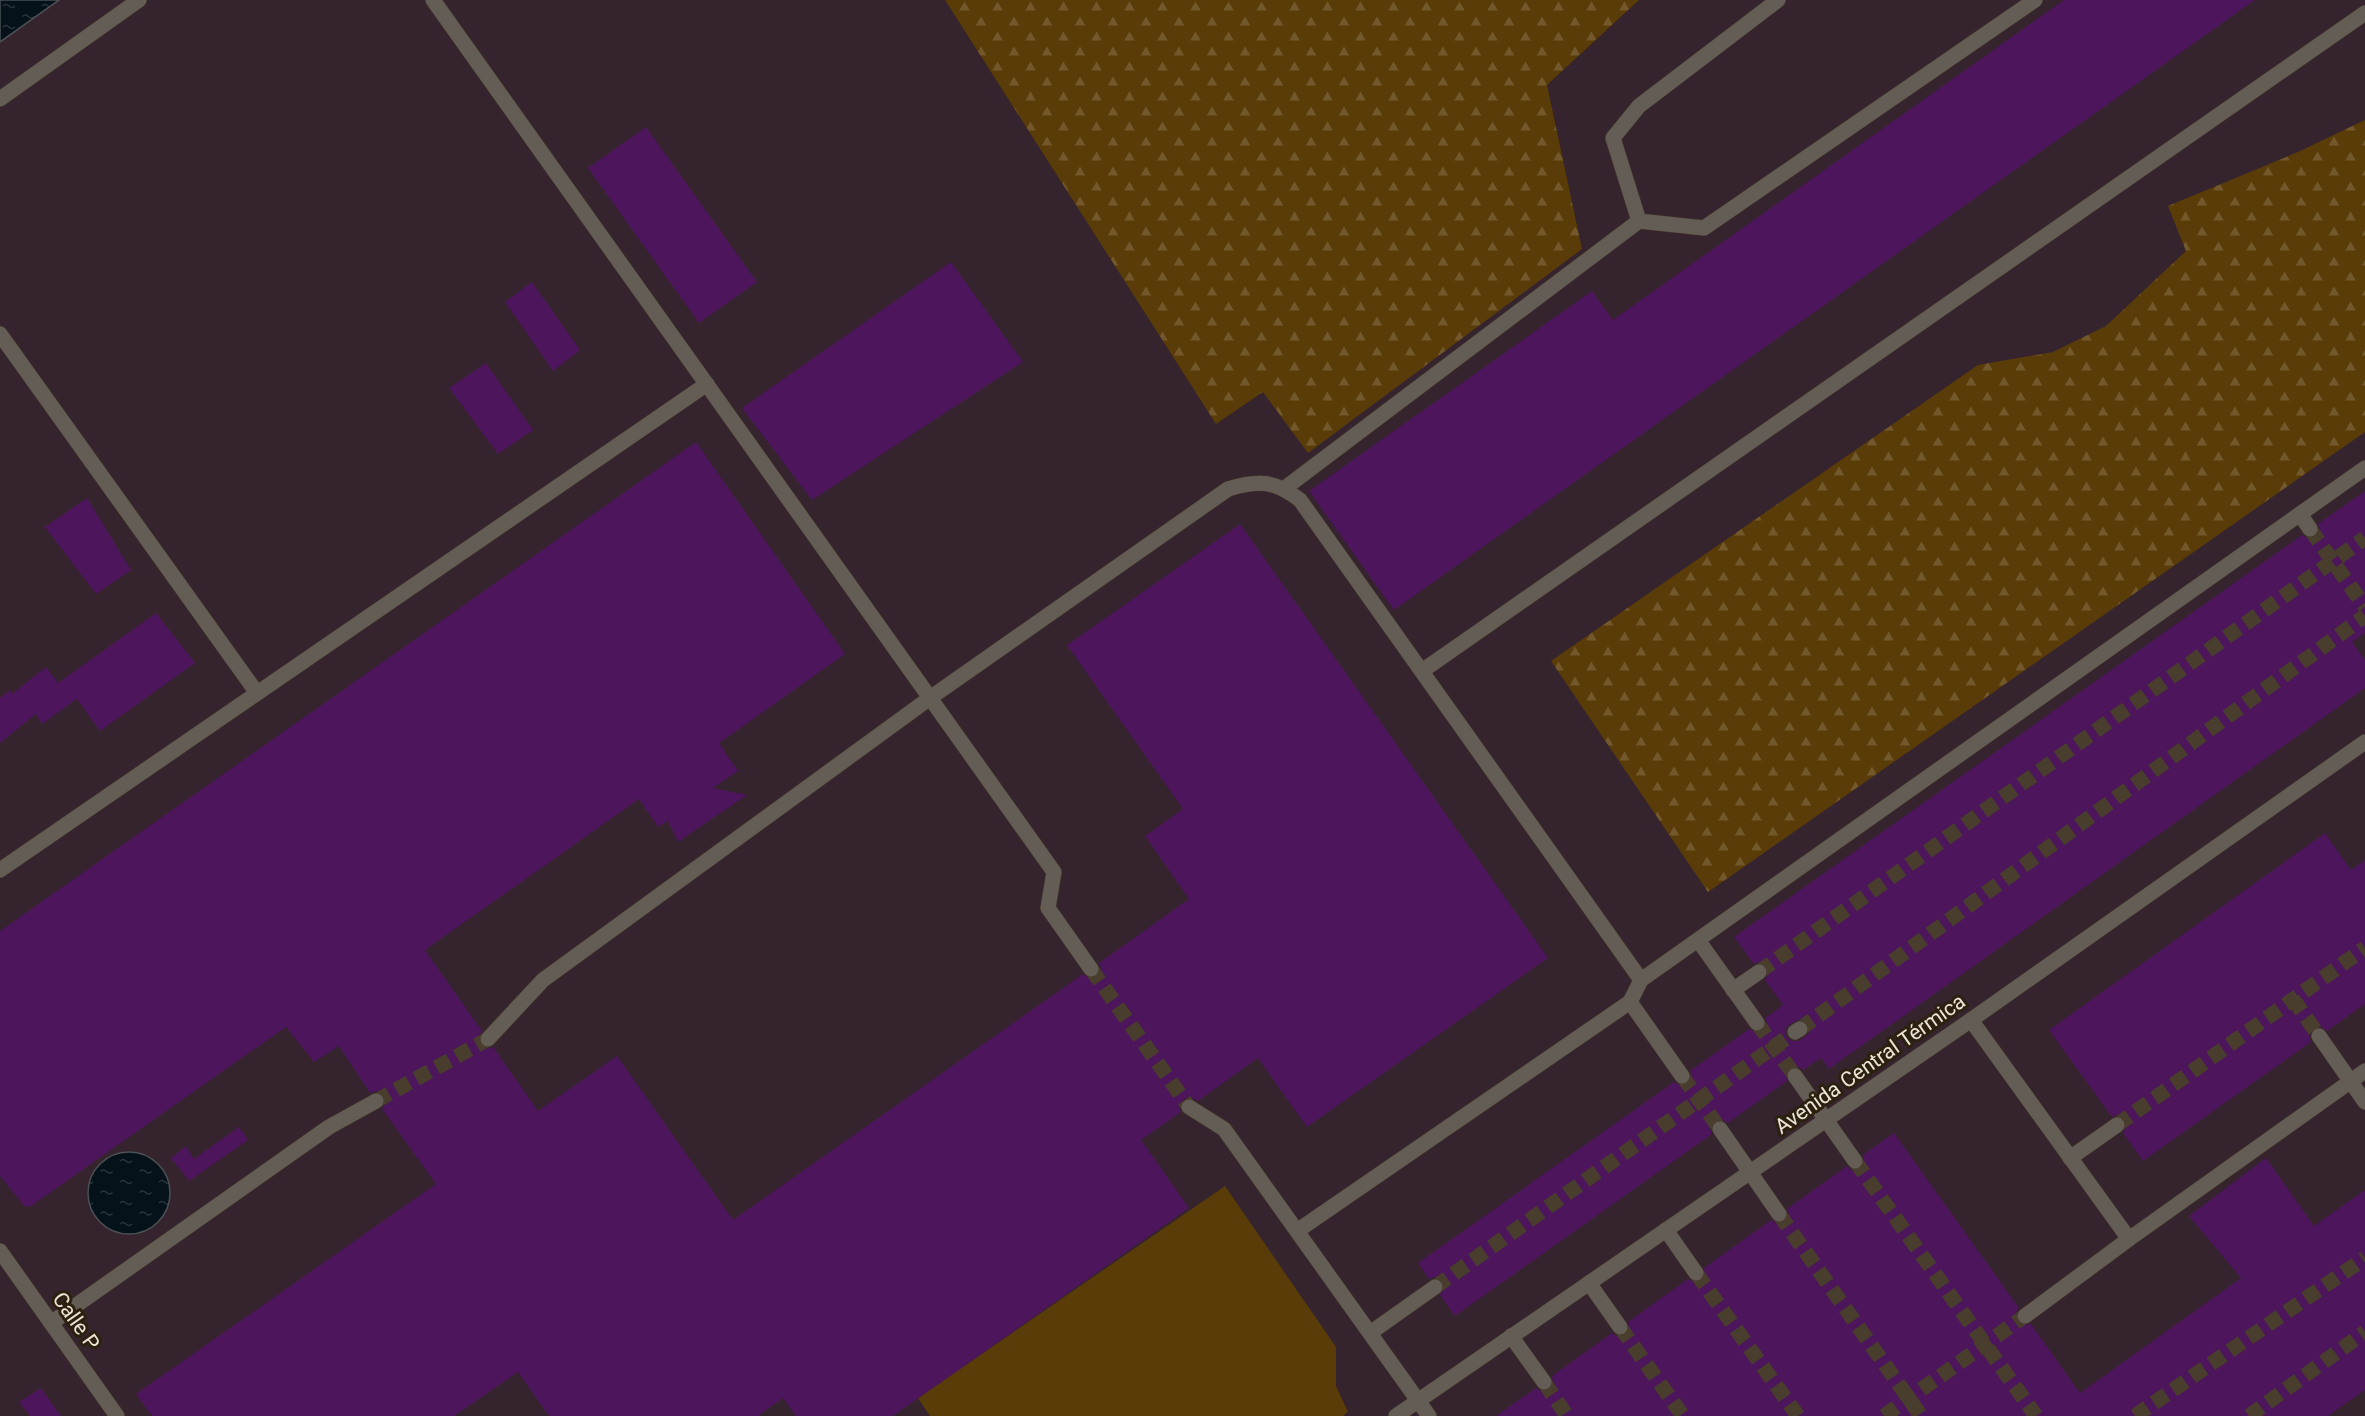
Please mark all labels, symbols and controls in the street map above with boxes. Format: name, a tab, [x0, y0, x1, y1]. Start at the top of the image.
street label: Avenida Central Térmica	[1770, 989, 1970, 1139]
street label: Calle P	[48, 1288, 104, 1354]

